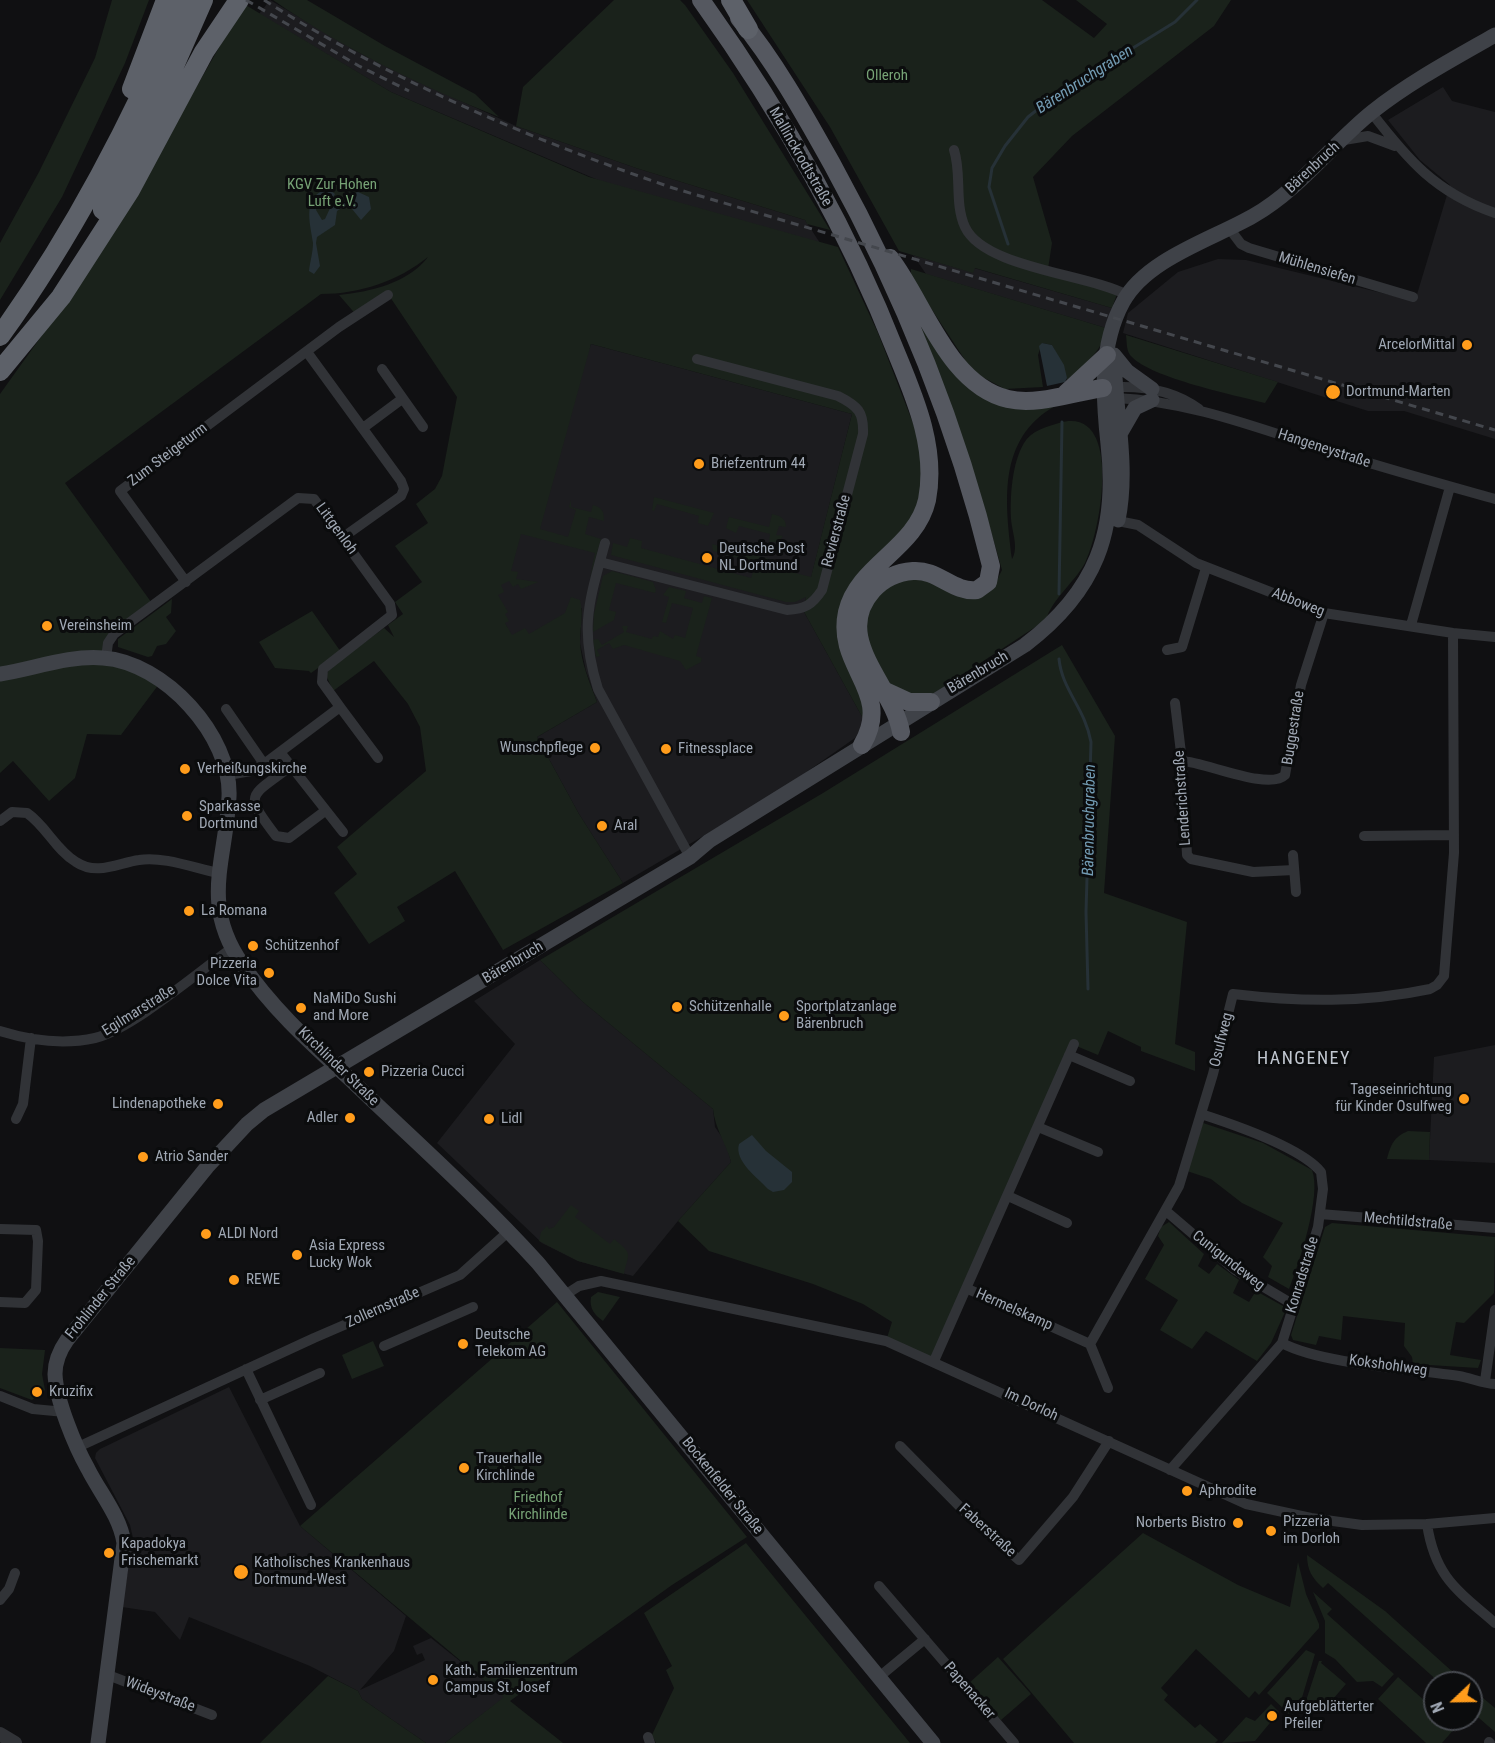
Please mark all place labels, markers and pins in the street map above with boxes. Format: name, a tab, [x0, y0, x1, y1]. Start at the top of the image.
place label: ArcelorMittal	[1378, 336, 1455, 354]
marker: ArcelorMittal	[1460, 338, 1474, 352]
marker: Dortmund-Marten	[1324, 383, 1342, 401]
place label: Dortmund-Marten	[1346, 383, 1451, 401]
place label: Briefzentrum 44	[711, 455, 806, 473]
marker: Briefzentrum 44	[692, 457, 706, 471]
place label: Deutsche Post NL Dortmund	[719, 540, 805, 575]
marker: Deutsche Post NL Dortmund	[700, 551, 714, 565]
place label: Vereinsheim	[59, 617, 132, 635]
marker: Vereinsheim	[40, 619, 54, 633]
place label: Wunschpflege	[500, 739, 583, 757]
place label: Fitnessplace	[678, 740, 753, 758]
marker: Wunschpflege	[588, 741, 602, 755]
marker: Fitnessplace	[659, 742, 673, 756]
place label: Verheißungskirche	[197, 760, 307, 778]
marker: Verheißungskirche	[178, 762, 192, 776]
place label: Sparkasse Dortmund	[199, 798, 261, 833]
marker: Sparkasse Dortmund	[180, 809, 194, 823]
place label: Aral	[614, 817, 638, 835]
marker: Aral	[595, 819, 609, 833]
place label: La Romana	[201, 902, 267, 920]
marker: La Romana	[182, 904, 196, 918]
place label: Schützenhof	[265, 937, 339, 955]
marker: Schützenhof	[246, 939, 260, 953]
place label: Pizzeria Dolce Vita	[197, 955, 257, 990]
marker: Pizzeria Dolce Vita	[262, 966, 276, 980]
place label: NaMiDo Sushi and More	[313, 990, 396, 1025]
place label: Schützenhalle	[689, 998, 772, 1016]
place label: Sportplatzanlage Bärenbruch	[796, 998, 897, 1033]
marker: Schützenhalle	[670, 1000, 684, 1014]
marker: NaMiDo Sushi and More	[294, 1001, 308, 1015]
marker: Sportplatzanlage Bärenbruch	[777, 1009, 791, 1023]
place label: Pizzeria Cucci	[381, 1063, 465, 1081]
marker: Pizzeria Cucci	[362, 1065, 376, 1079]
place label: Tageseinrichtung für Kinder Osulfweg	[1335, 1081, 1452, 1116]
marker: Tageseinrichtung für Kinder Osulfweg	[1457, 1092, 1471, 1106]
place label: Lindenapotheke	[112, 1095, 206, 1113]
marker: Lindenapotheke	[211, 1097, 225, 1111]
place label: Adler	[307, 1109, 338, 1127]
place label: Lidl	[501, 1110, 522, 1128]
marker: Adler	[343, 1111, 357, 1125]
marker: Lidl	[482, 1112, 496, 1126]
place label: Atrio Sander	[155, 1148, 228, 1166]
marker: Atrio Sander	[136, 1150, 150, 1164]
place label: ALDI Nord	[218, 1225, 278, 1243]
marker: ALDI Nord	[199, 1227, 213, 1241]
place label: Asia Express Lucky Wok	[309, 1237, 385, 1272]
marker: Asia Express Lucky Wok	[290, 1248, 304, 1262]
place label: REWE	[246, 1271, 280, 1289]
marker: REWE	[227, 1273, 241, 1287]
place label: Deutsche Telekom AG	[475, 1326, 546, 1361]
marker: Deutsche Telekom AG	[456, 1337, 470, 1351]
place label: Kruzifix	[49, 1383, 93, 1401]
marker: Kruzifix	[30, 1385, 44, 1399]
place label: Trauerhalle Kirchlinde	[476, 1450, 542, 1485]
marker: Trauerhalle Kirchlinde	[457, 1461, 471, 1475]
place label: Aphrodite	[1199, 1482, 1257, 1500]
marker: Aphrodite	[1180, 1484, 1194, 1498]
place label: Pizzeria im Dorloh	[1283, 1513, 1340, 1548]
place label: Norberts Bistro	[1136, 1514, 1226, 1532]
marker: Norberts Bistro	[1231, 1516, 1245, 1530]
marker: Pizzeria im Dorloh	[1264, 1524, 1278, 1538]
place label: Kapadokya Frischemarkt	[121, 1535, 198, 1570]
marker: Kapadokya Frischemarkt	[102, 1546, 116, 1560]
place label: Katholisches Krankenhaus Dortmund-West	[254, 1554, 410, 1589]
marker: Katholisches Krankenhaus Dortmund-West	[232, 1563, 250, 1581]
place label: Kath. Familienzentrum Campus St. Josef	[445, 1662, 578, 1697]
marker: Kath. Familienzentrum Campus St. Josef	[426, 1673, 440, 1687]
place label: Aufgeblätterter Pfeiler	[1284, 1698, 1374, 1733]
marker: Aufgeblätterter Pfeiler	[1265, 1709, 1279, 1723]

